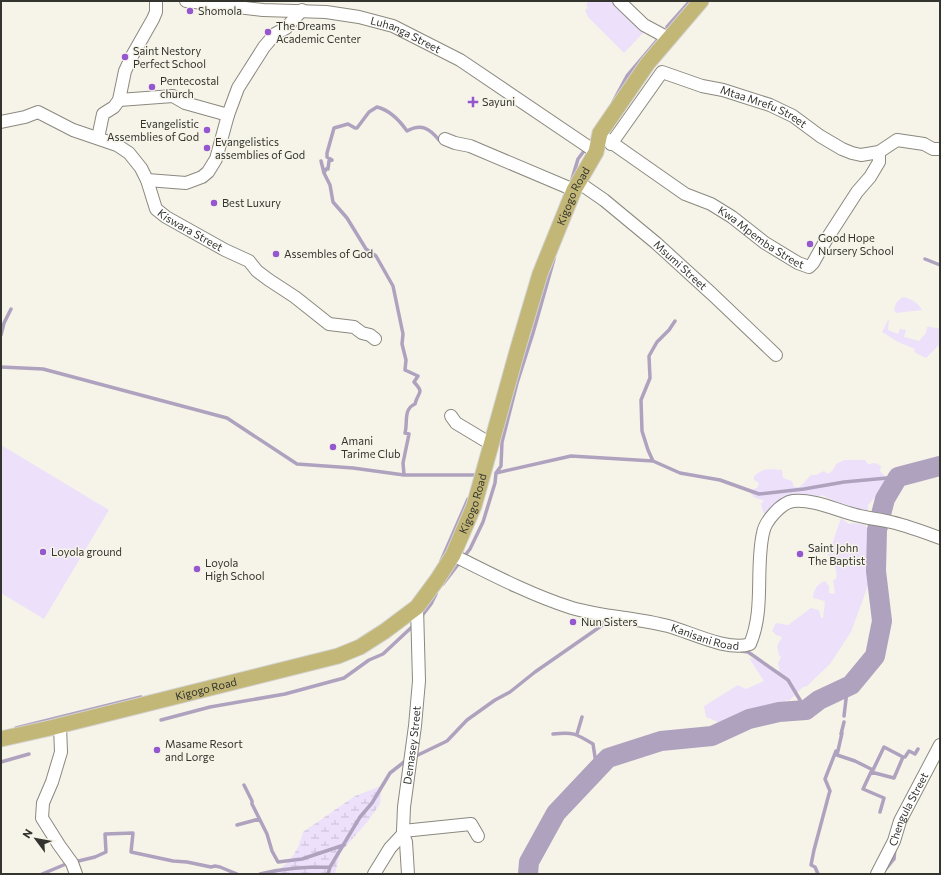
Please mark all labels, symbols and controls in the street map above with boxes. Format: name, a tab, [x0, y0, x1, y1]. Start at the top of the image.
place label: Shomola	[198, 4, 242, 17]
marker: Shomola	[185, 6, 195, 16]
street label: Luhanga Street	[369, 13, 444, 55]
place label: The Dreams Academic Center	[276, 19, 362, 45]
marker: The Dreams Academic Center	[263, 27, 273, 37]
place label: Saint Nestory Perfect School	[133, 44, 206, 70]
marker: Saint Nestory Perfect School	[120, 52, 130, 62]
place label: Pentecostal church	[160, 74, 219, 100]
marker: Pentecostal church	[147, 82, 157, 92]
street label: Mtaa Mrefu Street	[719, 83, 810, 130]
place label: Sayuni	[482, 95, 515, 108]
marker: Sayuni	[467, 96, 479, 108]
place label: Evangelistic Assemblies of God	[107, 117, 199, 143]
marker: Evangelistic Assemblies of God	[202, 125, 212, 135]
place label: Evangelistics assemblies of God	[215, 135, 305, 161]
marker: Evangelistics assemblies of God	[202, 143, 212, 153]
street label: Kigogo Road	[553, 164, 592, 227]
place label: Best Luxury	[222, 196, 281, 209]
marker: Best Luxury	[209, 198, 219, 208]
street label: Kwa Mpemba Street	[716, 203, 806, 271]
street label: Kiswara Street	[155, 206, 226, 254]
place label: Good Hope Nursery School	[818, 231, 894, 257]
street label: Msumi Street	[651, 237, 710, 293]
marker: Good Hope Nursery School	[805, 239, 815, 249]
place label: Assembles of God	[284, 247, 373, 260]
marker: Assembles of God	[271, 249, 281, 259]
place label: Amani Tarime Club	[341, 434, 401, 460]
marker: Amani Tarime Club	[328, 442, 338, 452]
street label: Kigogo Road	[456, 472, 489, 536]
place label: Saint John The Baptist	[808, 541, 866, 567]
place label: Loyola ground	[51, 545, 122, 558]
marker: Loyola ground	[38, 547, 48, 557]
marker: Saint John The Baptist	[795, 549, 805, 559]
place label: Loyola High School	[205, 556, 265, 582]
marker: Loyola High School	[192, 564, 202, 574]
place label: Nun Sisters	[581, 615, 638, 628]
marker: Nun Sisters	[568, 617, 578, 627]
street label: Kanisani Road	[670, 620, 739, 652]
street label: Kigogo Road	[174, 675, 238, 702]
street label: Demasey Street	[400, 705, 423, 785]
place label: Masame Resort and Lorge	[165, 737, 243, 763]
marker: Masame Resort and Lorge	[152, 745, 162, 755]
street label: Chengula Street	[885, 770, 931, 848]
north arrow	[16, 819, 56, 859]
text: N	[19, 826, 35, 840]

